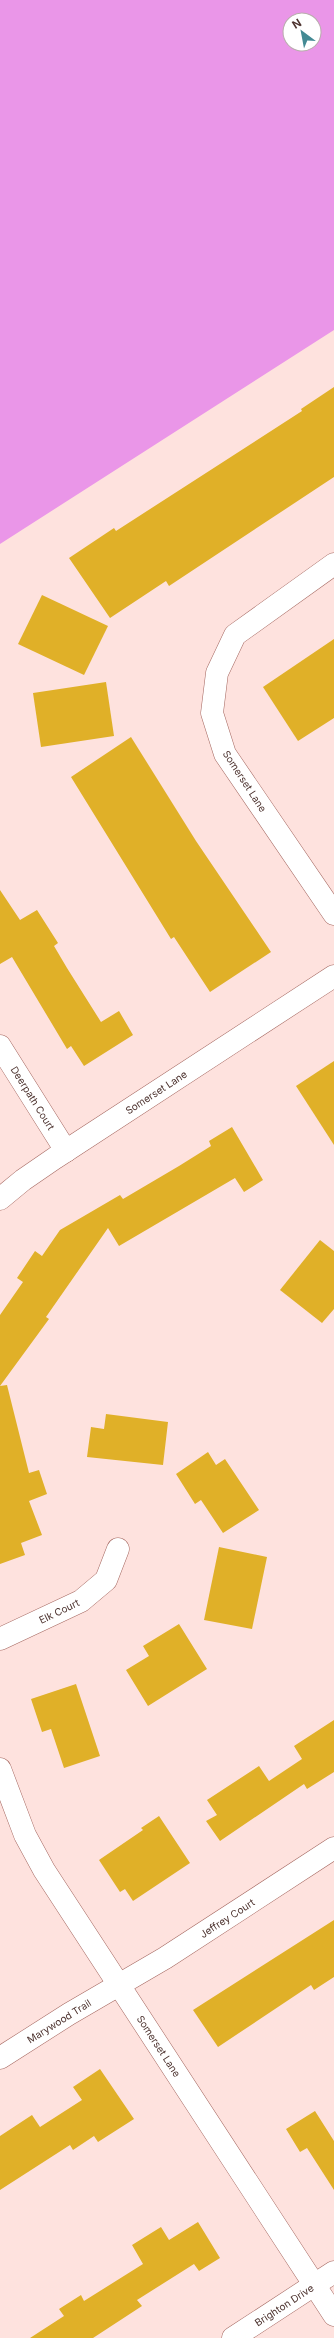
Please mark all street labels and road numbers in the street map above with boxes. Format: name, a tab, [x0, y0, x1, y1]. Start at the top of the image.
street label: Somerset Lane	[221, 748, 269, 814]
street label: Deerpath Court	[9, 1064, 58, 1133]
street label: Somerset Lane	[123, 1068, 189, 1116]
street label: Elk Court	[37, 1596, 82, 1626]
street label: Jeffrey Court	[197, 1896, 257, 1940]
street label: Marywood Trail	[25, 1997, 93, 2045]
street label: Somerset Lane	[135, 2013, 183, 2079]
street label: Brighton Drive	[252, 2281, 316, 2328]

